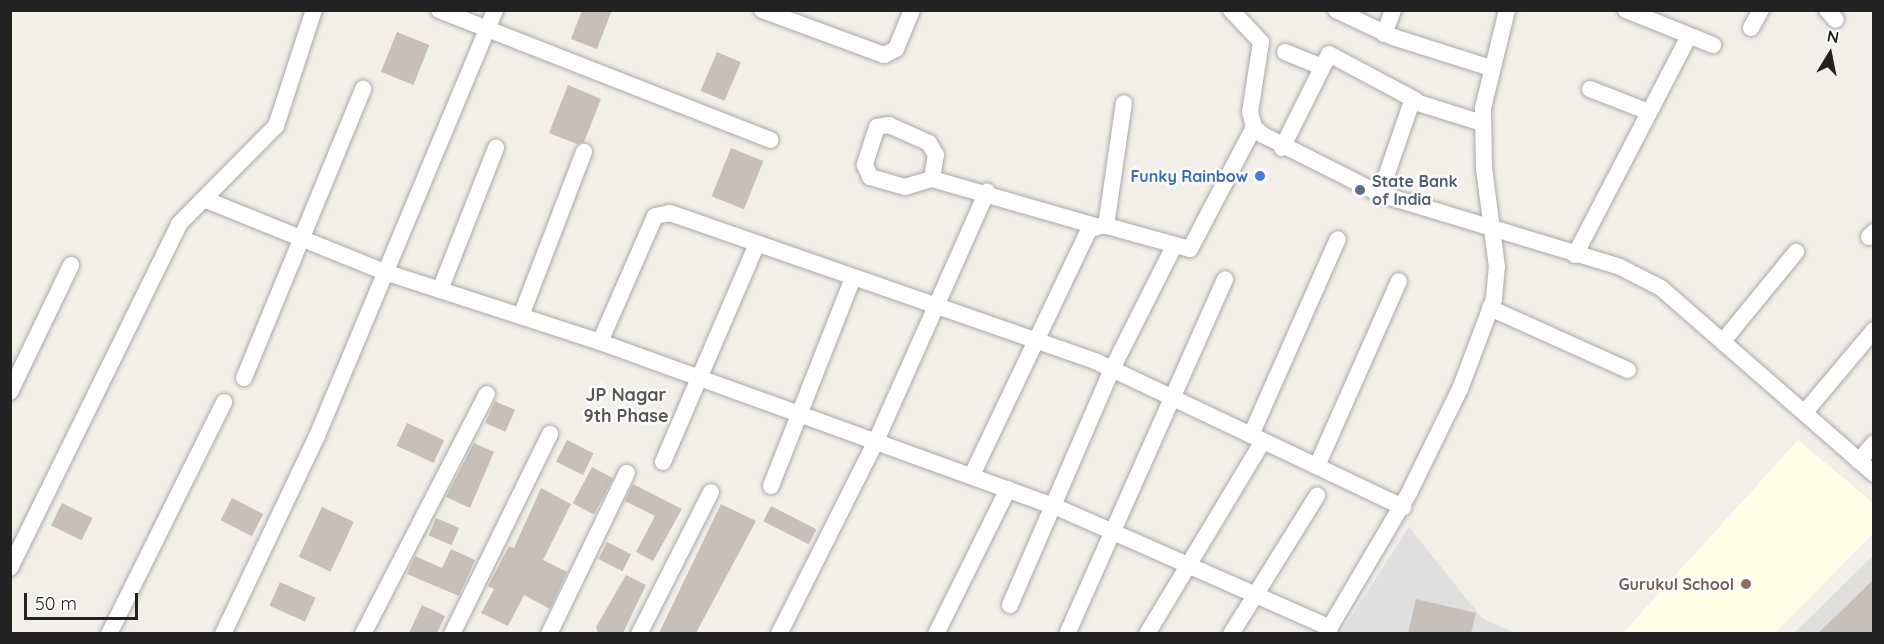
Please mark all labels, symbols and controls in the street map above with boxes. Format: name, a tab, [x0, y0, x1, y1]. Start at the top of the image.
north arrow	[1800, 24, 1860, 84]
text: N	[1826, 25, 1841, 47]
place label: Funky Rainbow	[1131, 166, 1248, 186]
marker: Funky Rainbow	[1253, 169, 1267, 183]
place label: State Bank of India	[1372, 171, 1458, 209]
marker: State Bank of India	[1353, 183, 1367, 197]
district label: JP Nagar 9th Phase	[583, 385, 669, 428]
place label: Gurukul School	[1618, 574, 1734, 594]
marker: Gurukul School	[1739, 577, 1753, 591]
scale bar	[27, 581, 141, 619]
text: 50 m	[35, 592, 77, 615]

